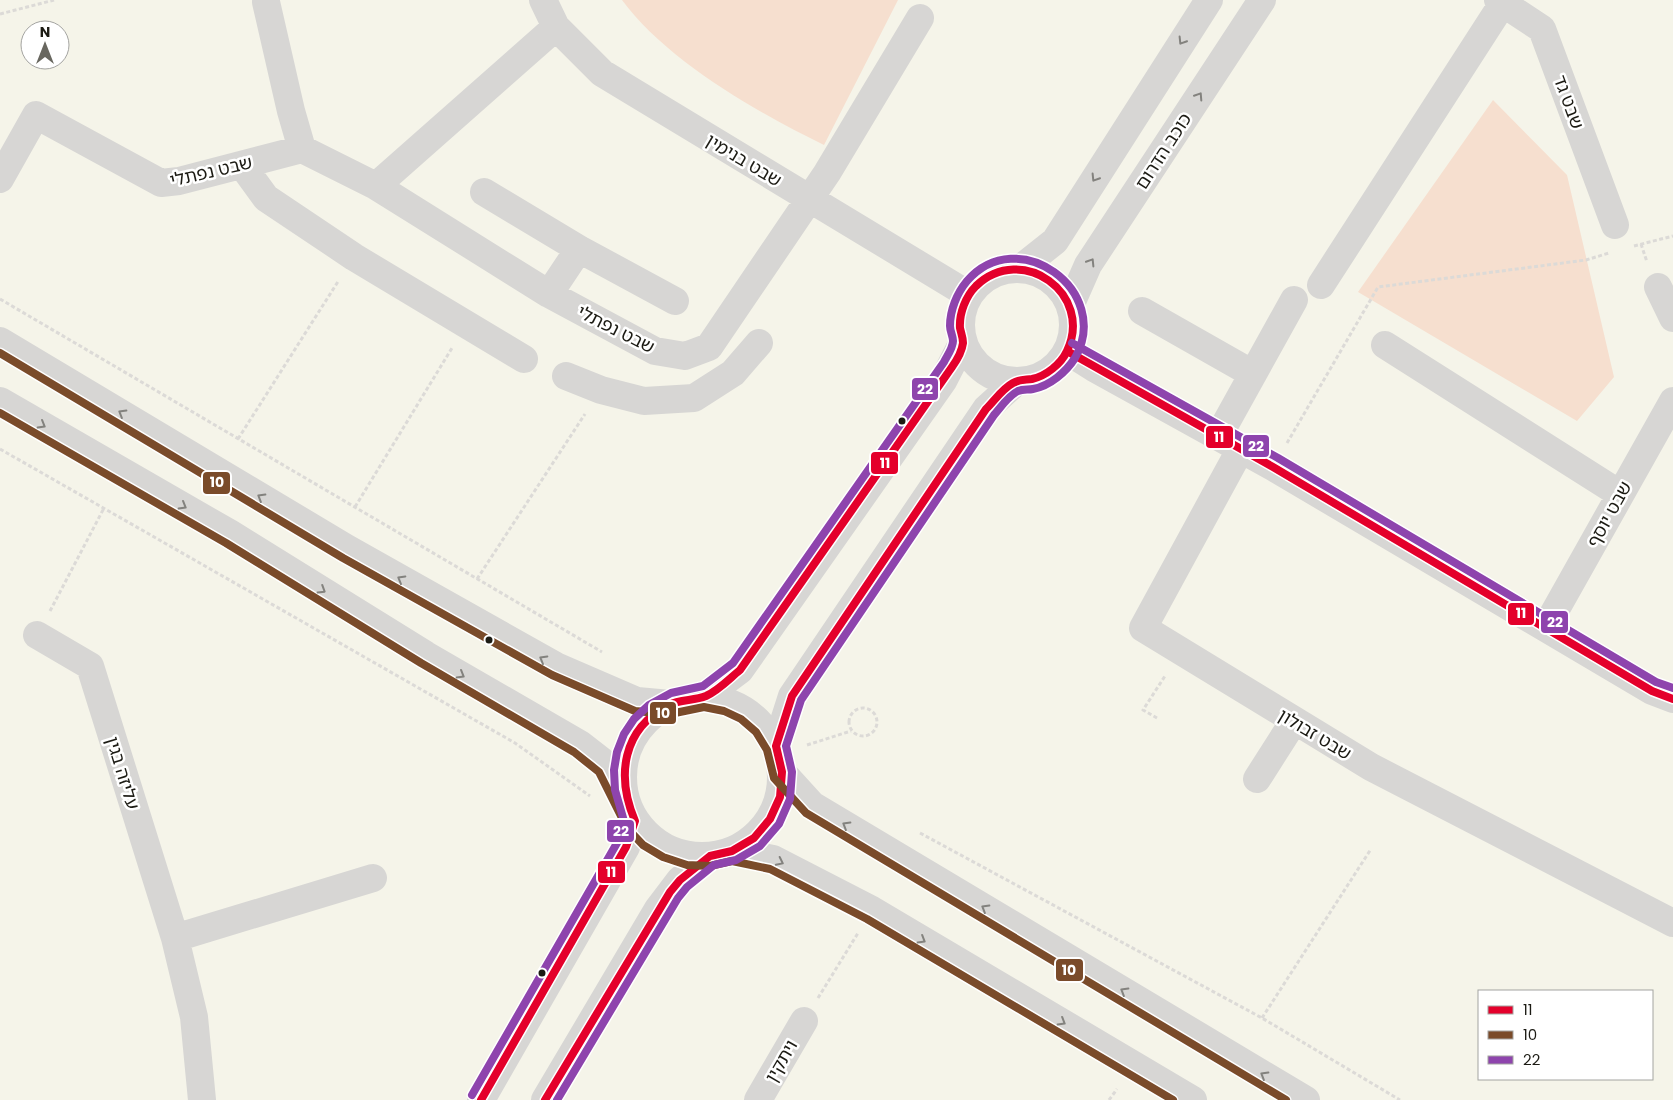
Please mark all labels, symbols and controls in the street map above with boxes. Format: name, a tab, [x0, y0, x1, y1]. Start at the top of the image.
north arrow	[20, 20, 70, 70]
text: N	[40, 22, 50, 42]
one-way arrow	[1179, 36, 1189, 45]
street label: שבט גד	[1548, 72, 1590, 132]
one-way arrow	[1193, 93, 1202, 102]
street label: כוכב הדרום	[1129, 108, 1197, 194]
street label: שבט בנימין	[701, 128, 787, 192]
street label: שבט נפתלי	[167, 149, 255, 193]
one-way arrow	[1092, 173, 1102, 182]
one-way arrow	[1085, 258, 1094, 267]
street label: שבט נפתלי	[573, 299, 659, 359]
line badge: 22	[911, 377, 939, 401]
text: 22	[917, 379, 933, 399]
one-way arrow	[118, 410, 127, 420]
unlabelled marker	[897, 416, 907, 426]
one-way arrow	[37, 419, 46, 429]
line badge: 11	[1205, 425, 1234, 449]
text: 11	[1214, 427, 1224, 447]
line badge: 22	[1242, 434, 1270, 458]
text: 22	[1248, 436, 1264, 456]
line badge: 11	[870, 451, 899, 475]
text: 11	[880, 453, 890, 473]
line badge: 10	[202, 471, 231, 495]
text: 10	[210, 472, 224, 492]
street label: שבט יוסף	[1581, 476, 1637, 552]
one-way arrow	[258, 493, 267, 503]
one-way arrow	[178, 500, 187, 510]
one-way arrow	[398, 575, 407, 585]
one-way arrow	[317, 584, 326, 594]
line badge: 11	[1507, 602, 1535, 626]
text: 11	[1516, 603, 1526, 623]
line badge: 22	[1540, 610, 1569, 634]
text: 22	[1547, 612, 1563, 632]
unlabelled marker	[484, 635, 494, 645]
one-way arrow	[539, 655, 548, 665]
one-way arrow	[455, 668, 464, 678]
line badge: 10	[649, 701, 677, 725]
street label: שבט זבולון	[1274, 702, 1356, 766]
text: 10	[656, 703, 670, 723]
street label: עליזה בגין	[100, 733, 146, 813]
line badge: 22	[606, 819, 635, 843]
text: 22	[613, 821, 629, 841]
one-way arrow	[842, 821, 851, 831]
one-way arrow	[774, 856, 783, 866]
line badge: 11	[597, 860, 626, 884]
text: 11	[606, 862, 616, 882]
one-way arrow	[981, 905, 990, 915]
one-way arrow	[917, 933, 926, 943]
line badge: 10	[1055, 958, 1084, 982]
text: 10	[1062, 960, 1076, 980]
unlabelled marker	[537, 968, 547, 978]
one-way arrow	[1121, 988, 1130, 998]
legend	[1478, 990, 1653, 1080]
text: 11	[1523, 999, 1533, 1020]
one-way arrow	[1057, 1016, 1066, 1026]
text: 10	[1523, 1024, 1537, 1045]
street label: ויתקין	[759, 1035, 803, 1087]
text: 22	[1523, 1049, 1540, 1070]
one-way arrow	[1260, 1071, 1269, 1081]

